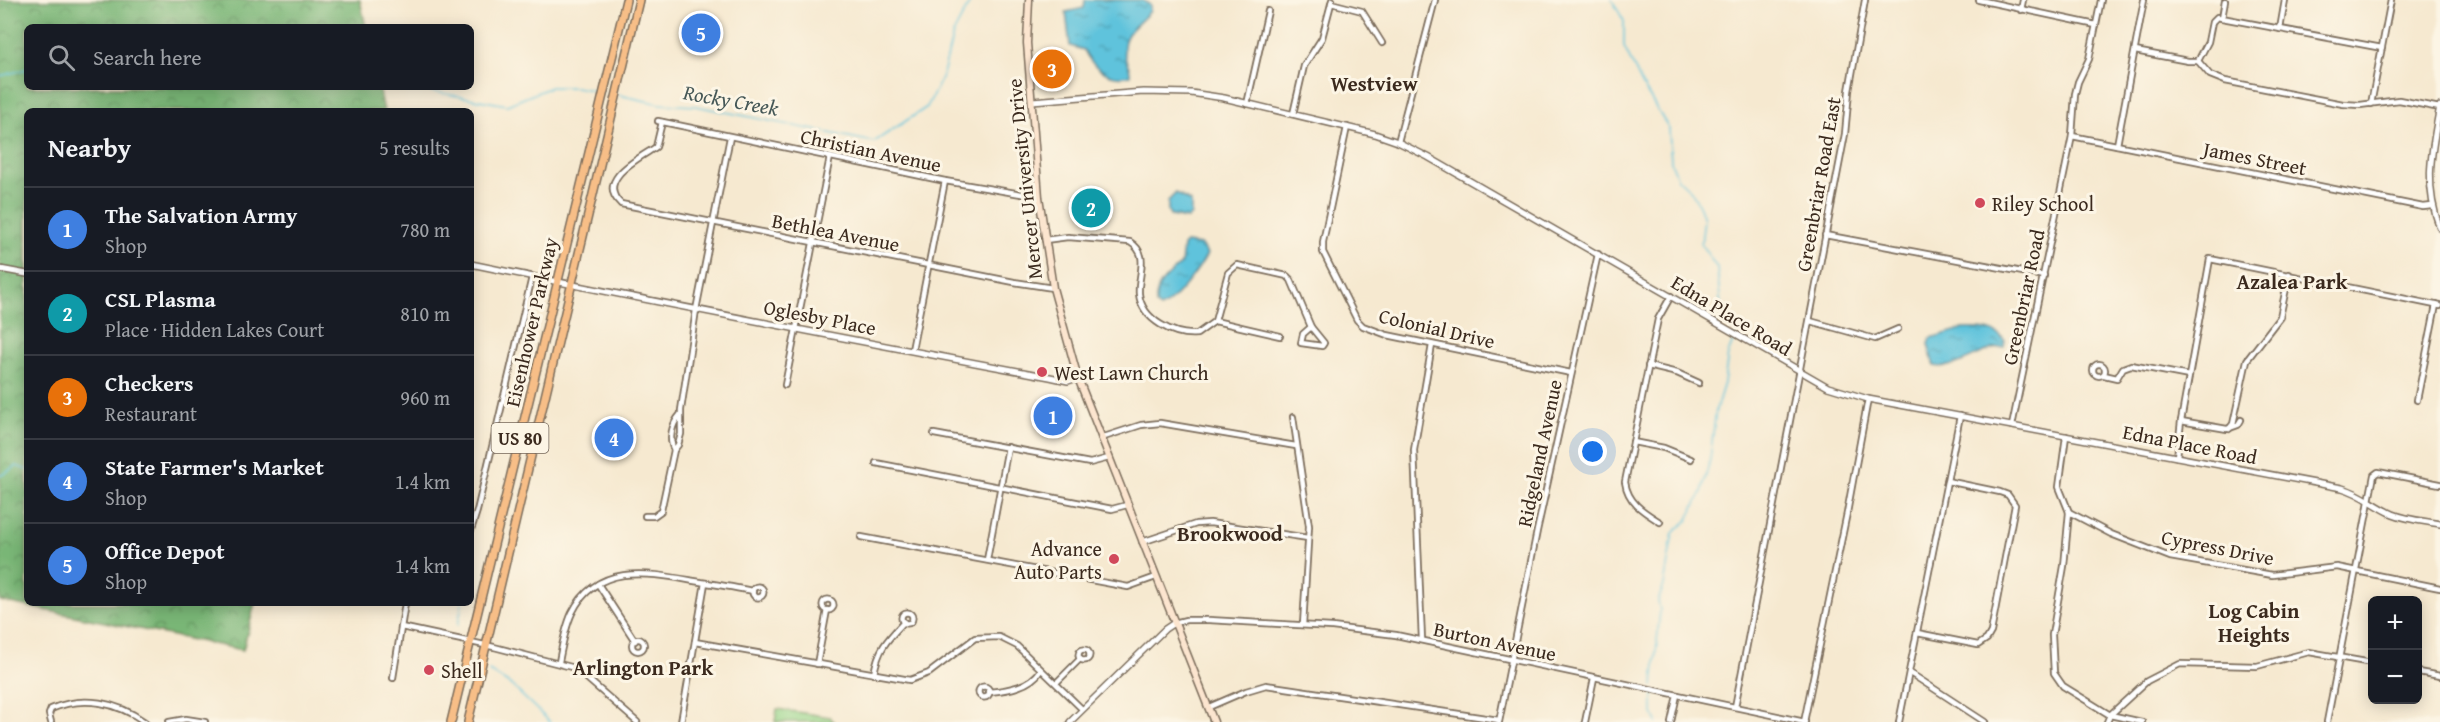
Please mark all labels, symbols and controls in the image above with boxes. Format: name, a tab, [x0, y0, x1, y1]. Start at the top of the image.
pin: 5	[682, 10, 720, 56]
search box	[24, 24, 474, 90]
icon: search	[45, 41, 78, 74]
text: Search here	[93, 41, 202, 73]
pin: 3	[1032, 46, 1072, 92]
district label: Westview	[1330, 68, 1418, 99]
water label: Rocky Creek	[680, 76, 781, 124]
street label: Mercer University Drive	[999, 77, 1049, 281]
street label: Greenbriar Road East	[1788, 94, 1848, 274]
street label: Christian Avenue	[798, 121, 944, 179]
text: Nearby	[48, 128, 131, 167]
text: 5 results	[379, 133, 450, 162]
street label: James Street	[2198, 133, 2309, 182]
pin: 2	[1072, 186, 1110, 230]
place label: Riley School	[1992, 189, 2094, 218]
marker: Riley School	[1973, 196, 1987, 210]
text: The Salvation Army	[105, 199, 297, 231]
street label: Bethlea Avenue	[770, 205, 902, 259]
text: 1	[62, 215, 73, 244]
text: 780 m	[400, 215, 450, 244]
street label: Greenbriar Road	[1994, 226, 2052, 367]
text: Shop	[105, 231, 147, 260]
street label: Eisenhower Parkway	[497, 234, 565, 410]
district label: Azalea Park	[2237, 266, 2349, 297]
street label: Edna Place Road	[1666, 267, 1798, 363]
text: CSL Plasma	[105, 283, 216, 315]
street label: Oglesby Place	[761, 292, 879, 342]
text: 2	[62, 299, 73, 328]
text: 810 m	[400, 299, 450, 328]
street label: Colonial Drive	[1376, 301, 1498, 355]
text: Place · Hidden Lakes Court	[105, 315, 324, 344]
place label: West Lawn Church	[1054, 358, 1208, 387]
marker: West Lawn Church	[1035, 365, 1049, 379]
text: Checkers	[105, 367, 194, 399]
street label: Ridgeland Avenue	[1509, 377, 1569, 529]
text: 3	[62, 383, 73, 412]
text: 960 m	[400, 383, 450, 412]
pin: 1	[1034, 394, 1072, 438]
text: Restaurant	[105, 399, 197, 428]
pin: 4	[594, 416, 634, 460]
street label: Edna Place Road	[2120, 417, 2260, 471]
road number: US 80	[492, 423, 548, 453]
your location	[1578, 437, 1607, 466]
text: State Farmer's Market	[105, 451, 324, 483]
text: 4	[62, 467, 73, 496]
text: 1.4 km	[395, 467, 450, 496]
text: Shop	[105, 483, 147, 512]
district label: Brookwood	[1177, 518, 1283, 549]
street label: Cypress Drive	[2159, 522, 2277, 572]
place label: Advance Auto Parts	[1014, 534, 1102, 586]
text: Office Depot	[105, 535, 225, 567]
text: 5	[62, 551, 73, 580]
text: 1.4 km	[395, 551, 450, 580]
marker: Advance Auto Parts	[1107, 552, 1121, 566]
text: Shop	[105, 567, 147, 596]
district label: Log Cabin Heights	[2209, 595, 2300, 650]
map controls	[2368, 596, 2422, 704]
button: +	[2368, 596, 2422, 650]
street label: Burton Avenue	[1431, 614, 1559, 668]
button: −	[2368, 650, 2422, 704]
district label: Arlington Park	[573, 652, 714, 683]
place label: Shell	[441, 656, 483, 685]
marker: Shell	[422, 663, 436, 677]

